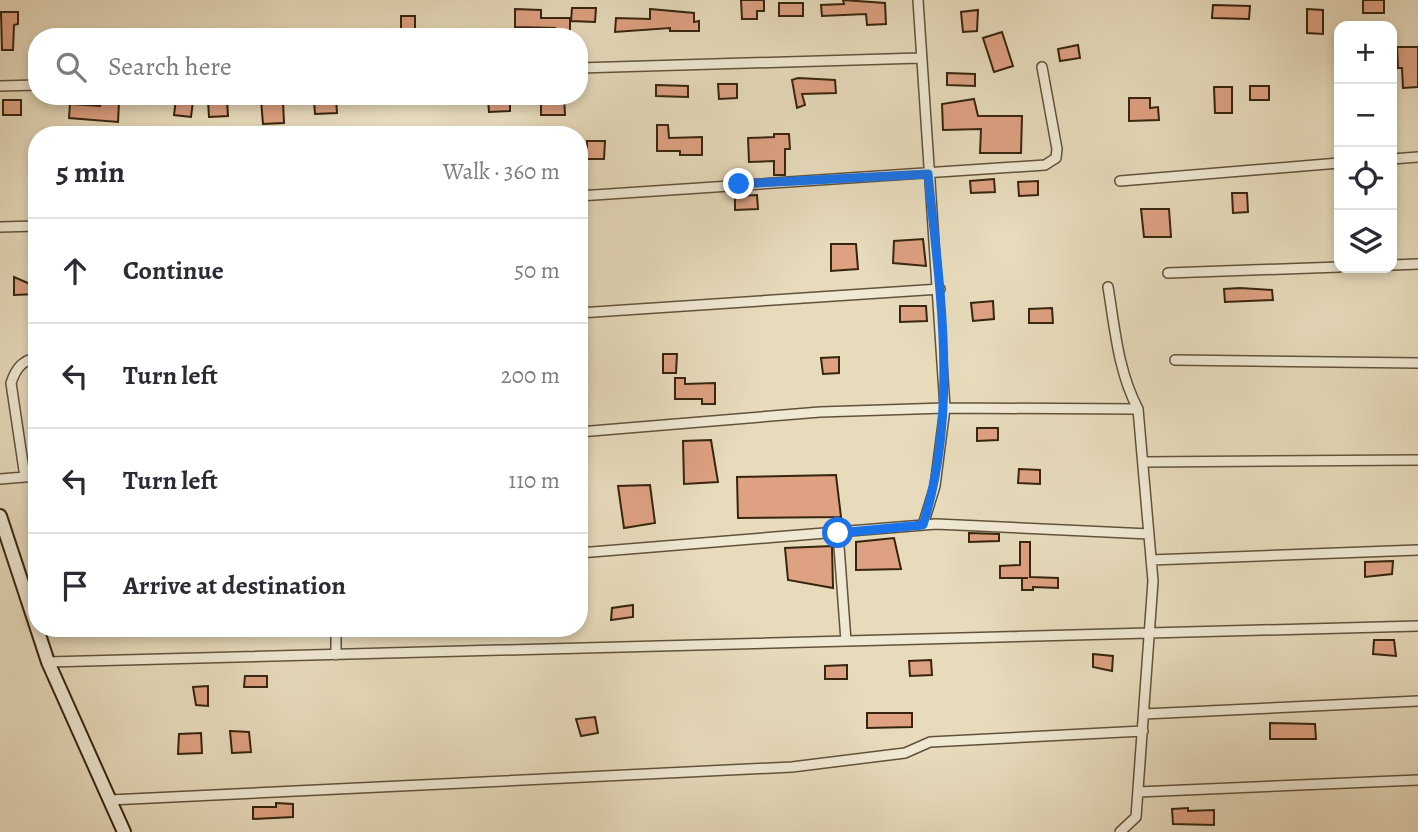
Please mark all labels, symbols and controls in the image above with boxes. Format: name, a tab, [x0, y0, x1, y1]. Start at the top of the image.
map controls	[1334, 21, 1397, 273]
button: +	[1334, 21, 1397, 84]
search box	[28, 28, 588, 105]
icon: search	[52, 48, 90, 86]
text: Search here	[108, 49, 232, 84]
button: −	[1334, 84, 1397, 147]
button: locate	[1334, 147, 1397, 210]
text: 5 min	[56, 152, 125, 192]
text: Walk · 360 m	[443, 156, 560, 187]
route end	[723, 168, 754, 199]
button: layers	[1334, 210, 1397, 273]
icon: ahead	[56, 252, 94, 290]
text: Continue	[123, 253, 224, 288]
text: 50 m	[514, 255, 560, 286]
icon: left	[56, 357, 94, 395]
text: Turn left	[123, 358, 218, 393]
text: 200 m	[501, 360, 560, 391]
icon: left	[56, 462, 94, 500]
text: Turn left	[123, 463, 218, 498]
text: 110 m	[508, 465, 560, 496]
route start	[822, 517, 853, 548]
icon: arrive	[56, 567, 94, 605]
text: Arrive at destination	[123, 568, 346, 603]

